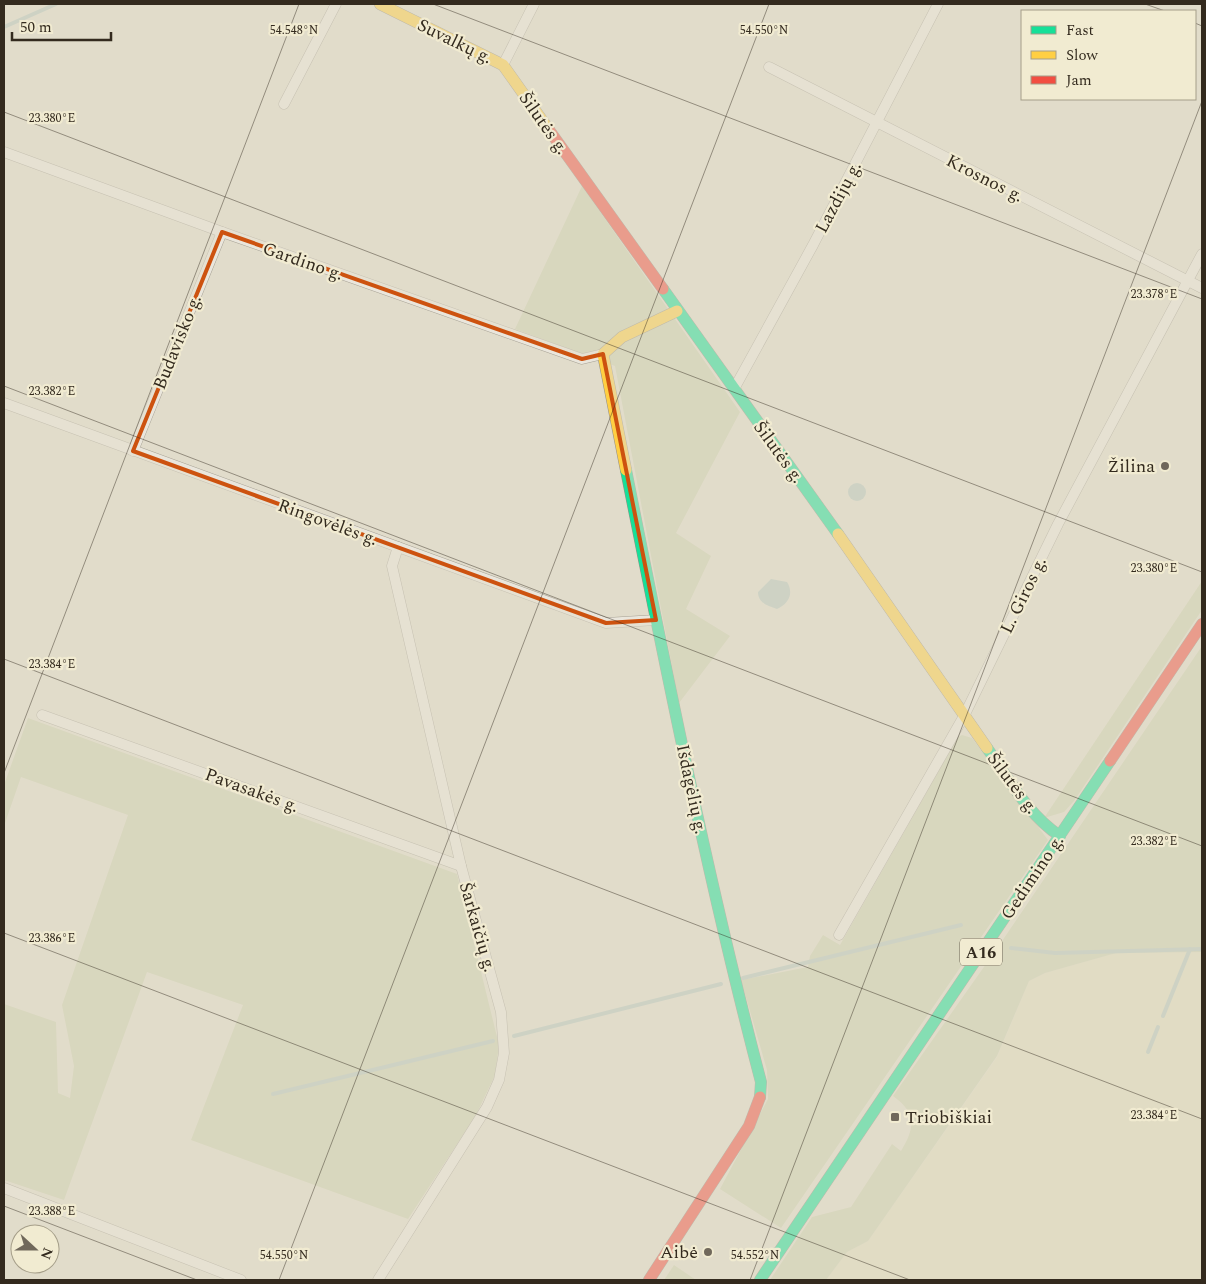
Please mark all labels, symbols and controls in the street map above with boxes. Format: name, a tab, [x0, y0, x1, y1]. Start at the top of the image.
scale bar	[12, 10, 111, 42]
legend	[1021, 10, 1196, 100]
street label: Suvalkų g.	[413, 12, 497, 71]
text: 50 m	[20, 16, 52, 39]
text: Fast	[1066, 19, 1094, 42]
text: 54.548°N	[270, 21, 318, 40]
text: 54.550°N	[740, 21, 788, 40]
text: Slow	[1066, 44, 1098, 67]
text: Jam	[1066, 69, 1092, 92]
street label: Šilutės g.	[512, 86, 575, 160]
text: 23.380°E	[29, 109, 75, 128]
street label: Krosnos g.	[941, 147, 1028, 209]
street label: Lazdijų g.	[808, 156, 869, 238]
street label: Gardino g.	[259, 235, 347, 288]
text: 23.378°E	[1131, 285, 1177, 304]
street label: Budavisko g.	[146, 291, 209, 394]
text: 23.382°E	[29, 382, 75, 401]
street label: Šilutės g.	[747, 415, 811, 489]
place label: Žilina	[1108, 453, 1155, 480]
marker: Žilina	[1159, 460, 1171, 472]
street label: Ringovėlės g.	[274, 492, 382, 553]
street label: L. Giros g.	[993, 552, 1054, 638]
text: 23.380°E	[1131, 559, 1177, 578]
text: 23.384°E	[29, 655, 75, 674]
street label: Išdagėlių g.	[669, 742, 714, 836]
street label: Šilutės g.	[980, 747, 1045, 820]
street label: Pavasakės g.	[201, 761, 303, 820]
street label: Gedimino g.	[994, 829, 1071, 925]
text: 23.382°E	[1131, 832, 1177, 851]
street label: Šarkaičių g.	[452, 879, 503, 975]
text: 23.386°E	[29, 929, 75, 948]
road number: A16	[960, 939, 1002, 966]
place label: Triobiškiai	[905, 1104, 992, 1131]
text: 23.384°E	[1131, 1106, 1177, 1125]
marker: Triobiškiai	[889, 1111, 901, 1123]
text: 23.388°E	[29, 1202, 75, 1221]
north arrow	[10, 1224, 60, 1274]
place label: Aibė	[660, 1239, 698, 1266]
text: N	[35, 1244, 59, 1263]
text: 54.550°N	[260, 1246, 308, 1265]
marker: Aibė	[702, 1246, 714, 1258]
text: 54.552°N	[731, 1246, 779, 1265]

